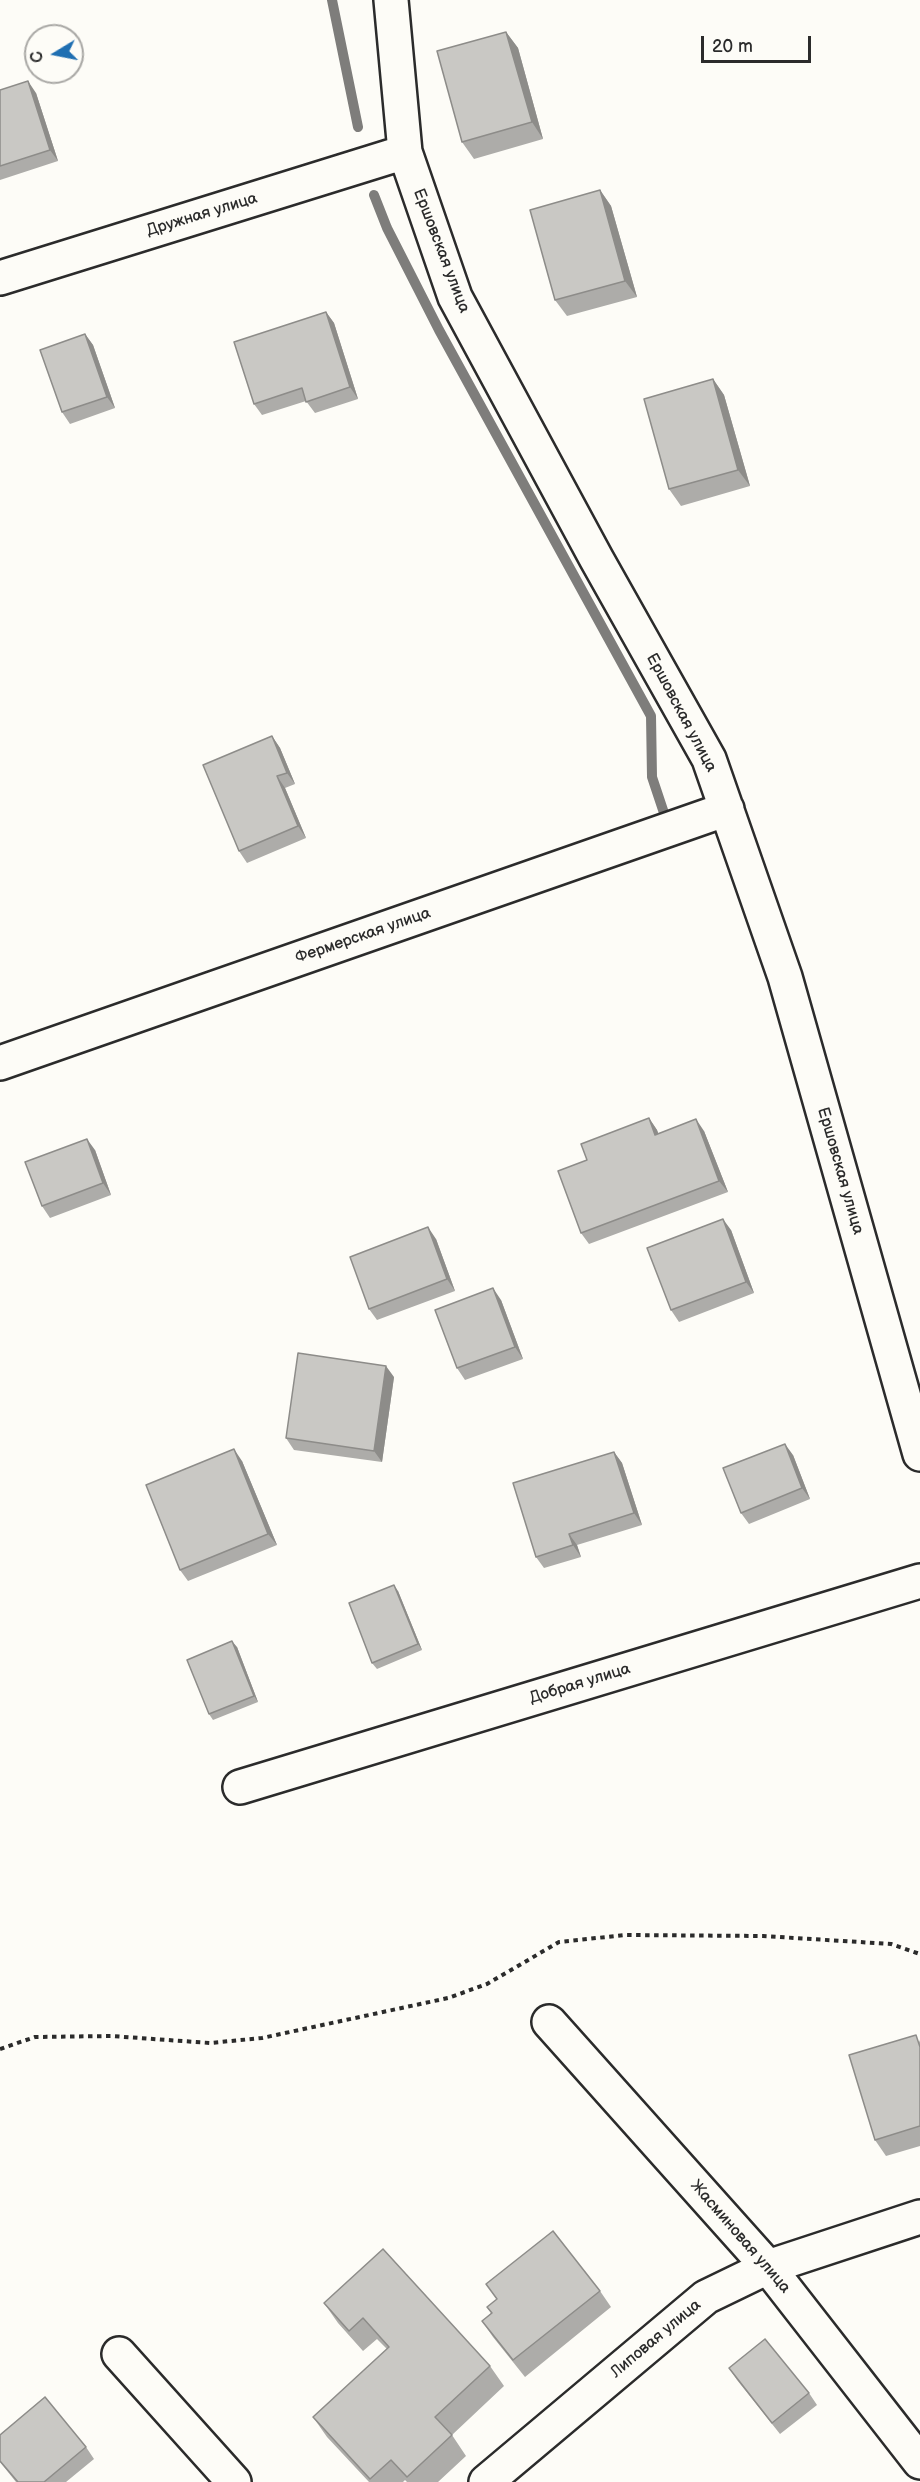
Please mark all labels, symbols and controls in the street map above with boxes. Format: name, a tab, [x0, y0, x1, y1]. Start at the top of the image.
north arrow	[24, 24, 84, 84]
scale bar	[704, 24, 814, 62]
text: 20 m	[712, 36, 753, 57]
text: С	[27, 50, 48, 64]
street label: Ершовская улица	[408, 186, 474, 316]
street label: Дружная улица	[144, 189, 260, 241]
street label: Ершовская улица	[642, 650, 720, 776]
street label: Фермерская улица	[293, 904, 433, 968]
street label: Ершовская улица	[813, 1105, 867, 1237]
street label: Добрая улица	[527, 1660, 633, 1708]
street label: Жасминовая улица	[686, 2177, 794, 2297]
street label: Липовая улица	[607, 2296, 705, 2382]

